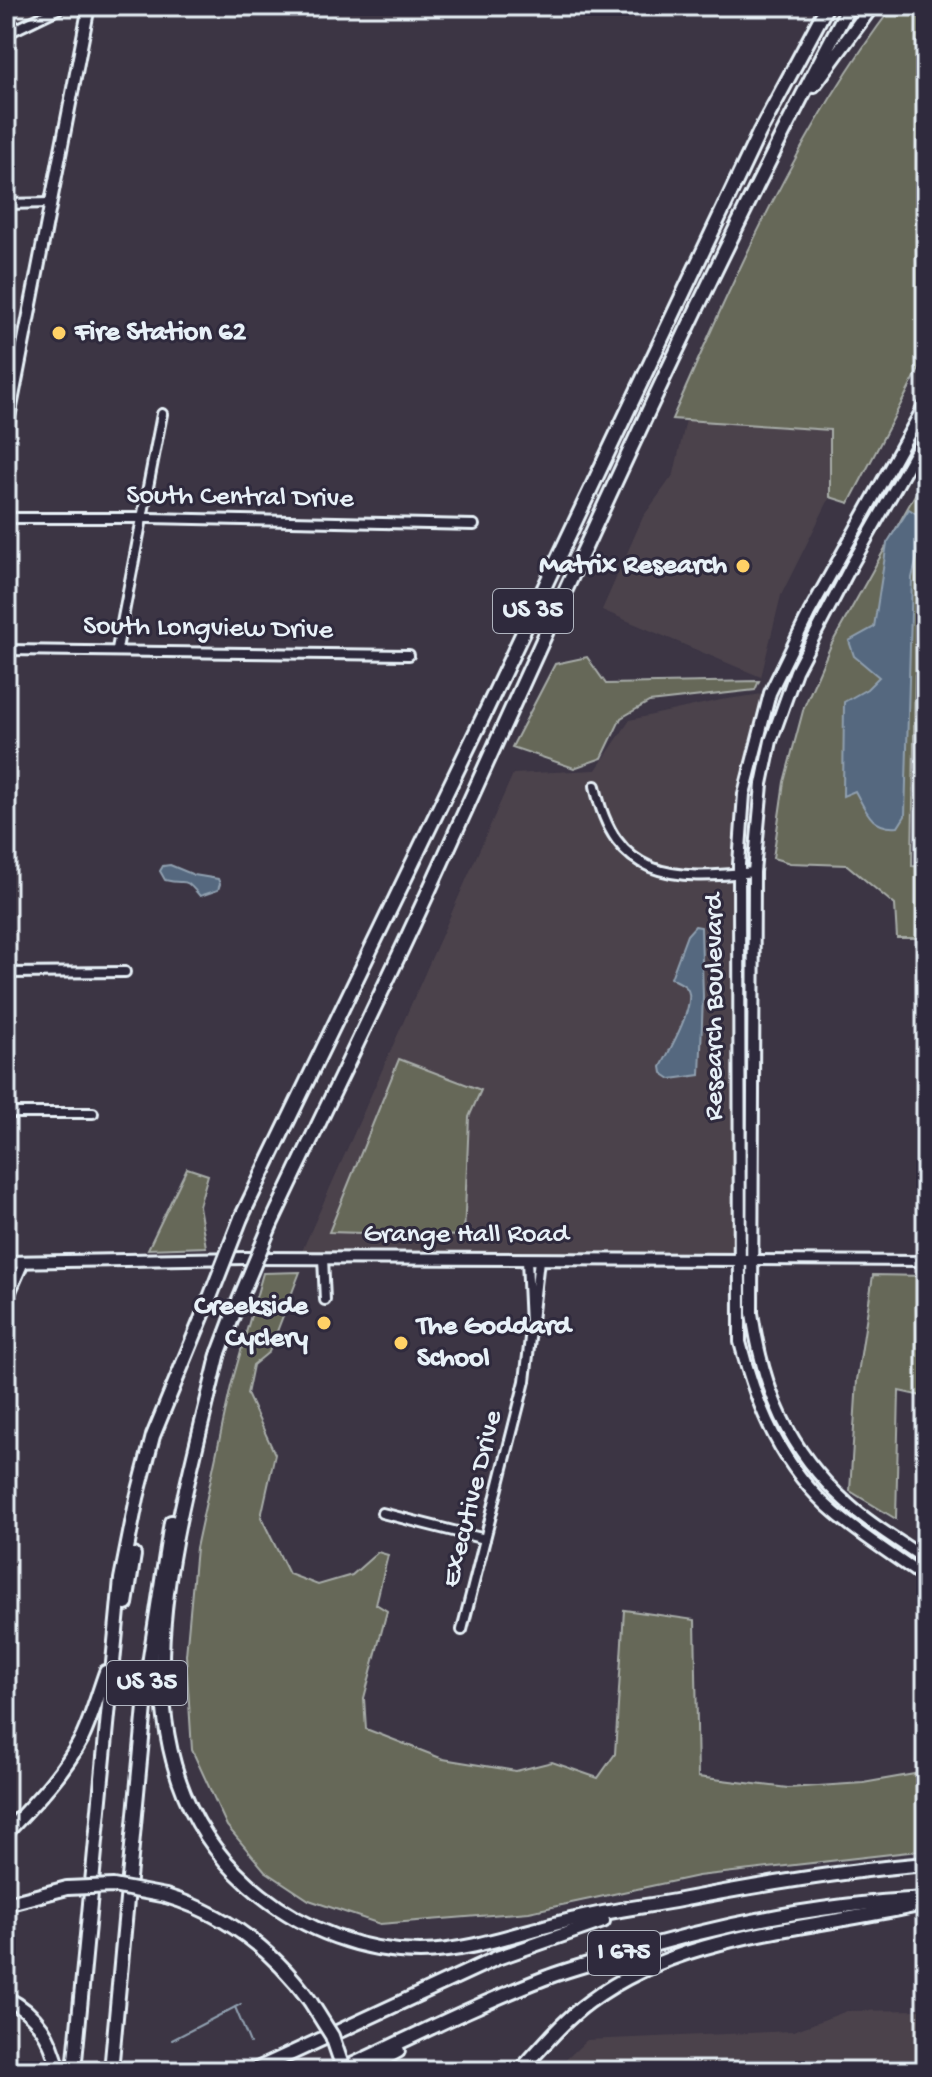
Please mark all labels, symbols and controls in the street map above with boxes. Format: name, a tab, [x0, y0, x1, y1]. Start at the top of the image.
place label: Fire Station 62	[74, 317, 247, 350]
marker: Fire Station 62	[50, 324, 68, 342]
street label: South Central Drive	[126, 480, 355, 516]
place label: Matrix Research	[539, 550, 727, 583]
marker: Matrix Research	[734, 557, 752, 575]
road number: US 35	[493, 589, 573, 633]
street label: South Longview Drive	[83, 610, 334, 648]
street label: Research Boulevard	[699, 891, 732, 1121]
street label: Grange Hall Road	[363, 1219, 571, 1252]
place label: Creekside Cyclery	[194, 1291, 310, 1356]
place label: The Goddard School	[415, 1311, 573, 1376]
marker: Creekside Cyclery	[315, 1314, 333, 1332]
marker: The Goddard School	[392, 1334, 410, 1352]
street label: Executive Drive	[435, 1407, 511, 1591]
road number: US 35	[107, 1661, 187, 1705]
road number: I 675	[588, 1931, 660, 1975]

